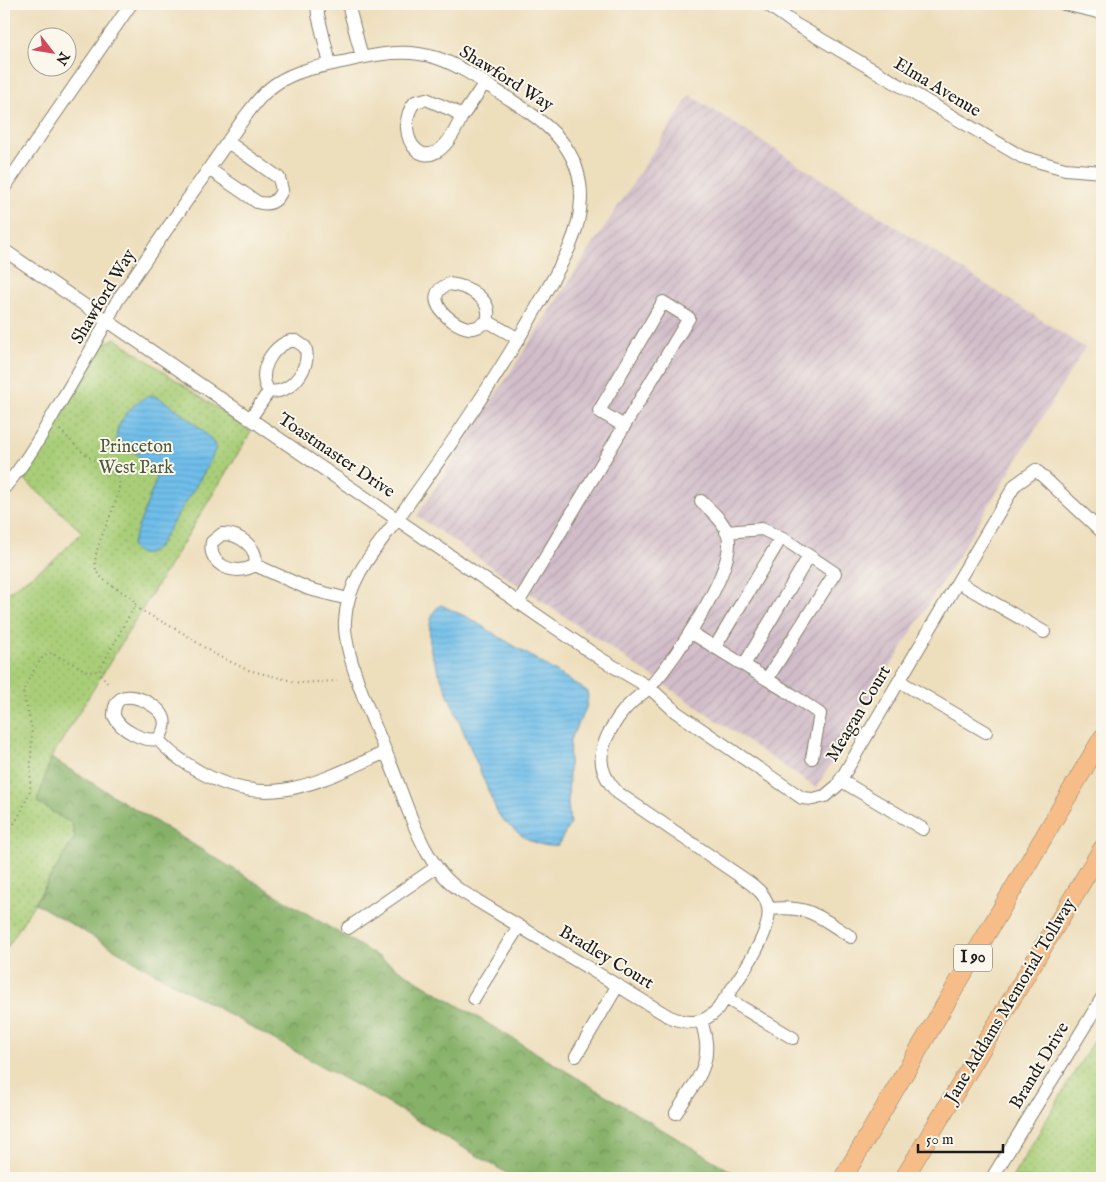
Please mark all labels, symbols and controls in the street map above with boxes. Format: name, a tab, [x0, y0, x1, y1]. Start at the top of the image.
north arrow	[28, 28, 78, 78]
street label: Shawford Way	[455, 41, 558, 117]
text: N	[51, 47, 74, 68]
street label: Elma Avenue	[889, 53, 985, 123]
street label: Shawford Way	[67, 245, 141, 349]
street label: Toastmaster Drive	[273, 408, 399, 504]
park label: Princeton West Park	[98, 436, 174, 480]
street label: Meagan Court	[821, 662, 897, 766]
street label: Jane Addams Memorial Tollway	[940, 894, 1082, 1109]
street label: Bradley Court	[554, 921, 658, 995]
road number: I 90	[954, 944, 992, 971]
street label: Brandt Drive	[1005, 1018, 1075, 1114]
scale bar	[918, 1122, 1004, 1154]
text: 50 m	[926, 1130, 954, 1149]

